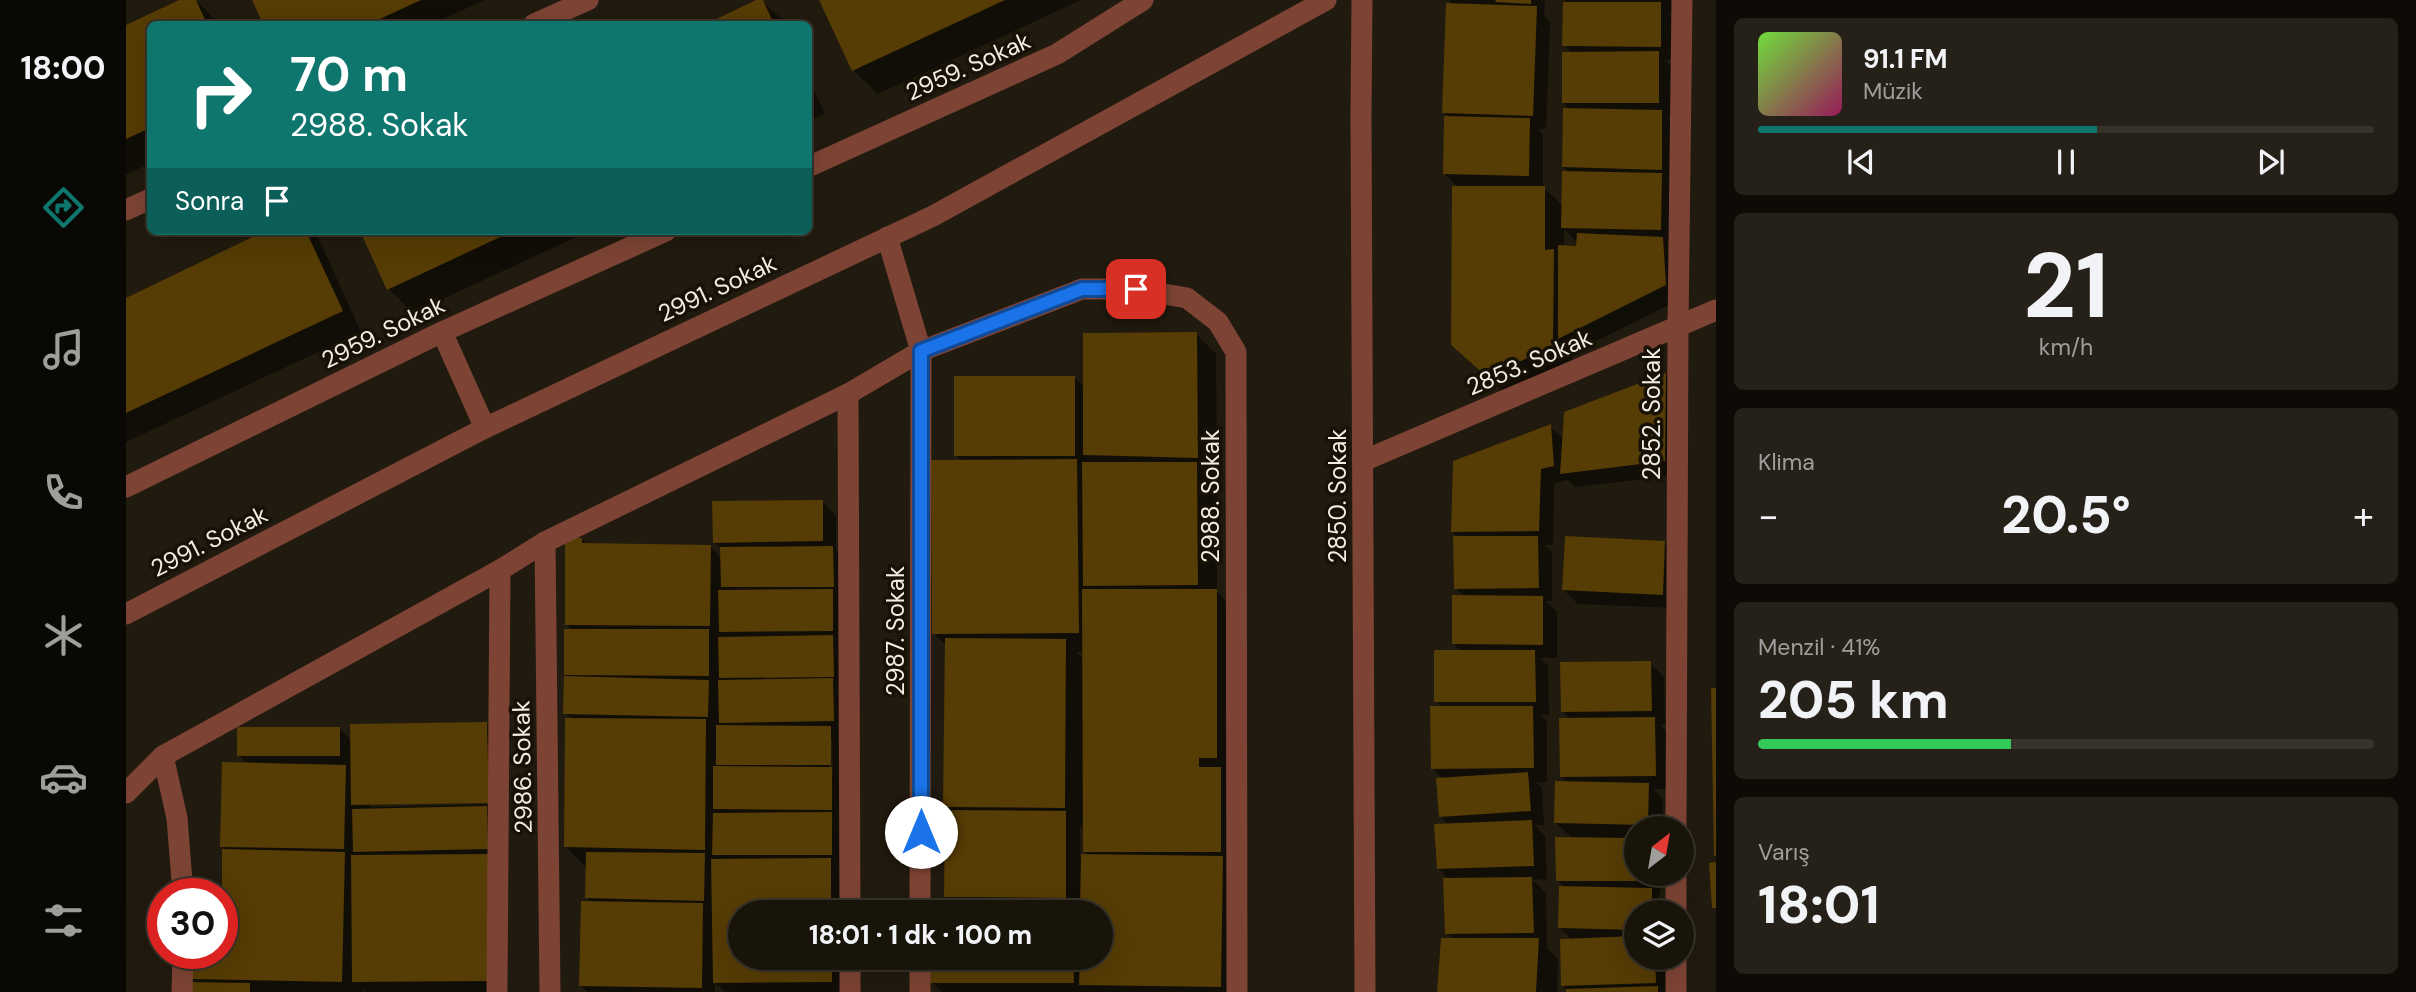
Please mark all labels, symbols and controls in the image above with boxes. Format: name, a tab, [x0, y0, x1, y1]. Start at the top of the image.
street label: 2959. Sokak	[901, 25, 1035, 107]
text: 70 m	[290, 42, 408, 106]
text: 91.1 FM	[1863, 42, 1948, 76]
text: 18:00	[20, 47, 106, 89]
icon: right	[175, 49, 266, 140]
text: Müzik	[1863, 76, 1923, 106]
text: 2988. Sokak	[290, 104, 469, 146]
icon: previous	[1842, 143, 1880, 181]
icon: pause	[2047, 143, 2085, 181]
icon: next	[2252, 143, 2290, 181]
icon: arrive	[258, 182, 296, 220]
icon: directions	[39, 183, 88, 232]
text: Sonra	[175, 184, 244, 218]
text: 21	[2023, 227, 2109, 345]
street label: 2991. Sokak	[653, 247, 781, 329]
pin	[1106, 259, 1166, 319]
icon: arrive	[1117, 270, 1155, 308]
street label: 2959. Sokak	[316, 289, 450, 375]
street label: 2853. Sokak	[1462, 322, 1596, 402]
icon: music	[39, 325, 88, 374]
text: km/h	[2039, 332, 2093, 362]
street label: 2852. Sokak	[1636, 348, 1667, 480]
street label: 2988. Sokak	[1195, 429, 1226, 563]
street label: 2850. Sokak	[1322, 429, 1353, 563]
text: Klima	[1758, 447, 1815, 477]
icon: phone	[39, 468, 88, 517]
text: 20.5°	[2001, 481, 2131, 549]
text: −	[1758, 491, 1779, 541]
text: +	[2353, 491, 2374, 541]
street label: 2991. Sokak	[145, 498, 273, 584]
street label: 2987. Sokak	[880, 566, 911, 696]
icon: climate	[39, 611, 88, 660]
text: Menzil · 41%	[1758, 632, 1880, 662]
text: 205 km	[1758, 666, 1949, 734]
street label: 2986. Sokak	[505, 700, 539, 834]
icon: car	[39, 753, 88, 802]
position arrow	[884, 795, 958, 869]
north arrow	[1624, 816, 1694, 886]
map controls	[1624, 816, 1694, 970]
text: Varış	[1758, 837, 1810, 867]
text: 18:01	[1758, 871, 1880, 939]
speed limit sign: 30	[147, 878, 238, 969]
icon: filters	[39, 896, 88, 945]
button: layers	[1624, 900, 1694, 970]
text: 18:01 · 1 dk · 100 m	[809, 918, 1032, 952]

